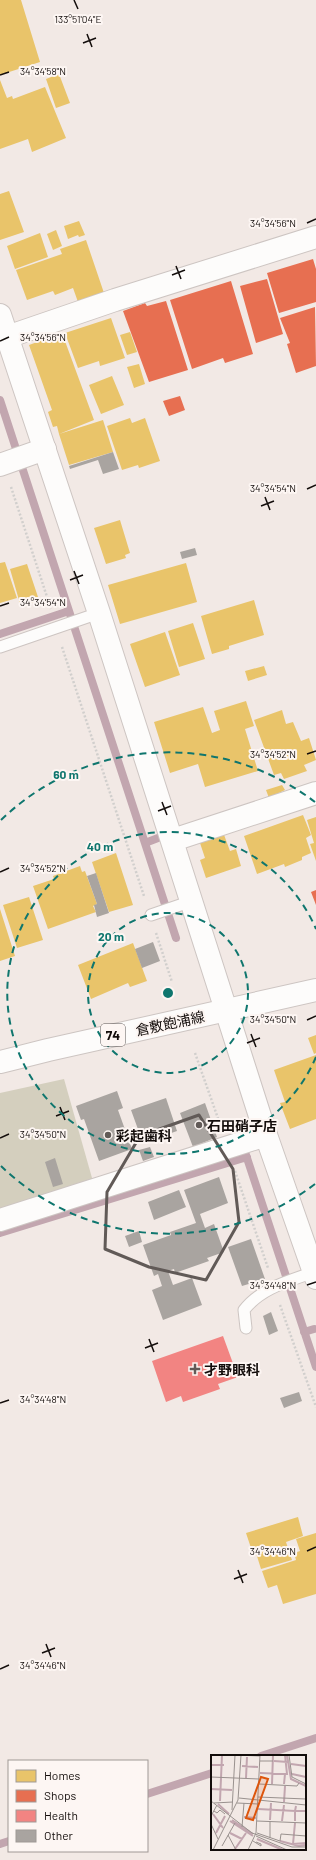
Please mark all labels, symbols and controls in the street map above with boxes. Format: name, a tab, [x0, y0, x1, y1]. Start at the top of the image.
text: 133°51'04"E	[55, 13, 101, 25]
text: 34°34'58"N	[20, 65, 66, 77]
text: 34°34'56"N	[250, 217, 296, 229]
text: 34°34'56"N	[20, 331, 66, 343]
text: 34°34'54"N	[250, 482, 296, 494]
text: 34°34'54"N	[20, 596, 66, 608]
text: 34°34'52"N	[250, 748, 296, 760]
text: 60 m	[53, 767, 79, 781]
text: 40 m	[87, 839, 113, 853]
text: 34°34'52"N	[20, 862, 66, 874]
text: 20 m	[98, 929, 124, 943]
centre of rings	[161, 986, 175, 1000]
street label: 倉敷飽浦線	[134, 1007, 206, 1039]
text: 34°34'50"N	[250, 1013, 296, 1025]
road number: 74	[101, 1024, 125, 1046]
place label: 石田硝子店	[207, 1117, 277, 1134]
marker: 石田硝子店	[194, 1120, 204, 1130]
place label: 彩起歯科	[116, 1127, 172, 1144]
text: 34°34'50"N	[20, 1128, 66, 1140]
marker: 彩起歯科	[103, 1130, 113, 1140]
text: 34°34'48"N	[250, 1279, 296, 1291]
place label: 才野眼科	[204, 1361, 260, 1378]
marker: 才野眼科	[189, 1363, 201, 1375]
text: 34°34'48"N	[20, 1393, 66, 1405]
text: 34°34'46"N	[250, 1545, 296, 1557]
text: 34°34'46"N	[20, 1659, 66, 1671]
inset map	[211, 1755, 306, 1850]
legend	[8, 1760, 148, 1852]
text: Homes	[44, 1768, 81, 1782]
text: Shops	[44, 1788, 77, 1802]
text: Health	[44, 1808, 78, 1822]
text: Other	[44, 1828, 74, 1842]

